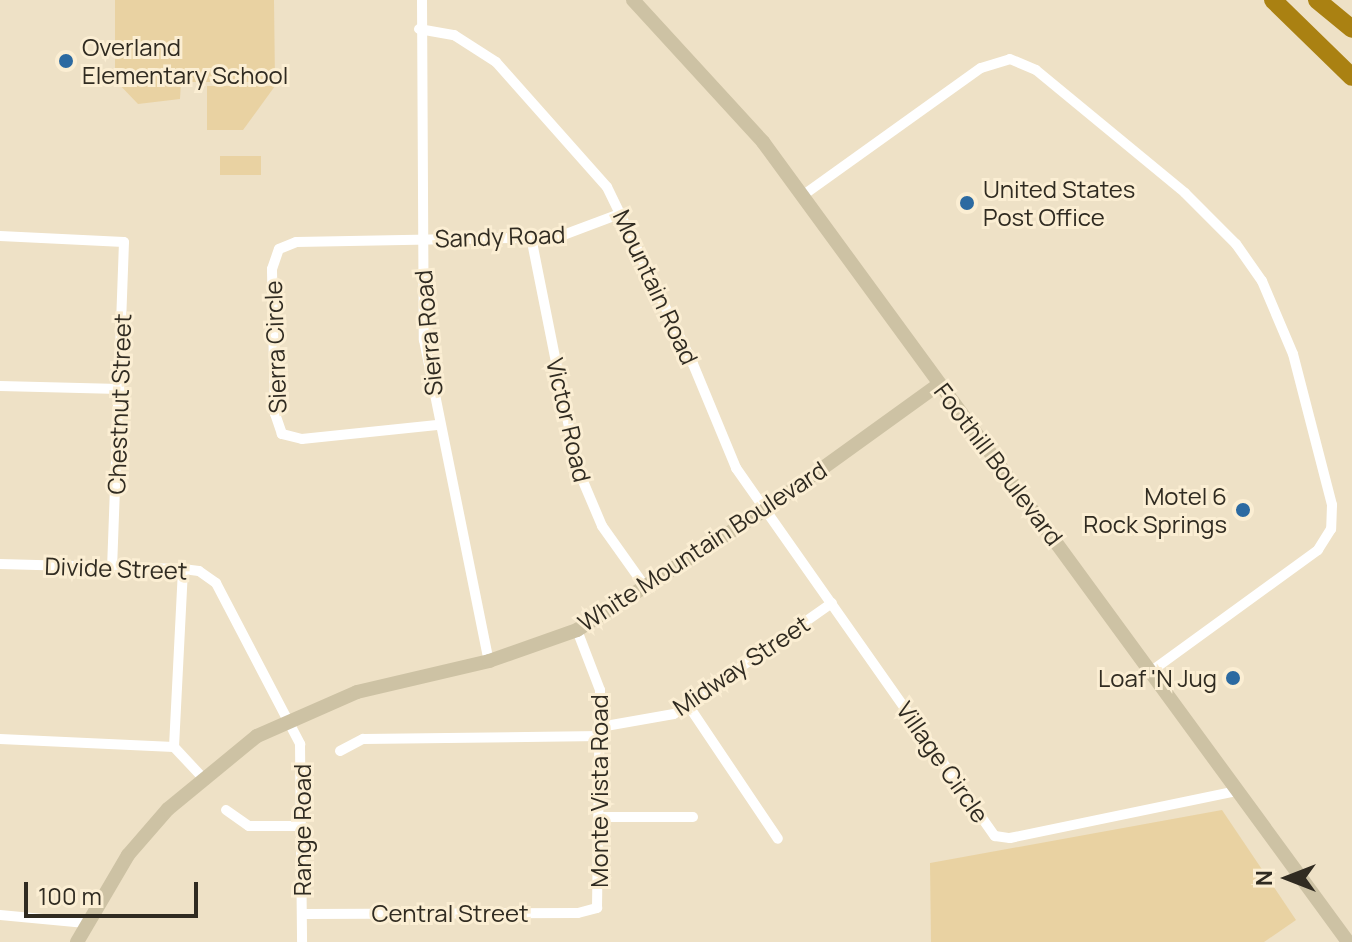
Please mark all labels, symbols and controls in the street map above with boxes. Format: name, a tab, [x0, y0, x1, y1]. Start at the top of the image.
place label: Overland Elementary School	[82, 33, 288, 89]
marker: Overland Elementary School	[57, 52, 75, 70]
place label: United States Post Office	[983, 175, 1135, 231]
marker: United States Post Office	[958, 194, 976, 212]
street label: Mountain Road	[608, 205, 704, 369]
street label: Sandy Road	[434, 219, 566, 253]
street label: Sierra Road	[408, 269, 448, 397]
street label: Sierra Circle	[258, 280, 292, 414]
street label: Chestnut Street	[101, 313, 137, 495]
street label: Victor Road	[541, 355, 597, 485]
street label: Foothill Boulevard	[929, 377, 1069, 551]
street label: White Mountain Boulevard	[572, 455, 832, 637]
place label: Motel 6 Rock Springs	[1083, 482, 1227, 538]
marker: Motel 6 Rock Springs	[1234, 501, 1252, 519]
street label: Divide Street	[44, 551, 188, 585]
street label: Midway Street	[667, 609, 815, 721]
place label: Loaf 'N Jug	[1098, 664, 1217, 692]
marker: Loaf 'N Jug	[1224, 669, 1242, 687]
street label: Monte Vista Road	[585, 694, 613, 888]
street label: Village Circle	[891, 696, 995, 828]
street label: Range Road	[288, 764, 316, 896]
north arrow	[1248, 838, 1328, 918]
scale bar	[28, 866, 202, 916]
text: N	[1249, 870, 1279, 886]
text: 100 m	[38, 879, 102, 912]
street label: Central Street	[371, 899, 529, 927]

